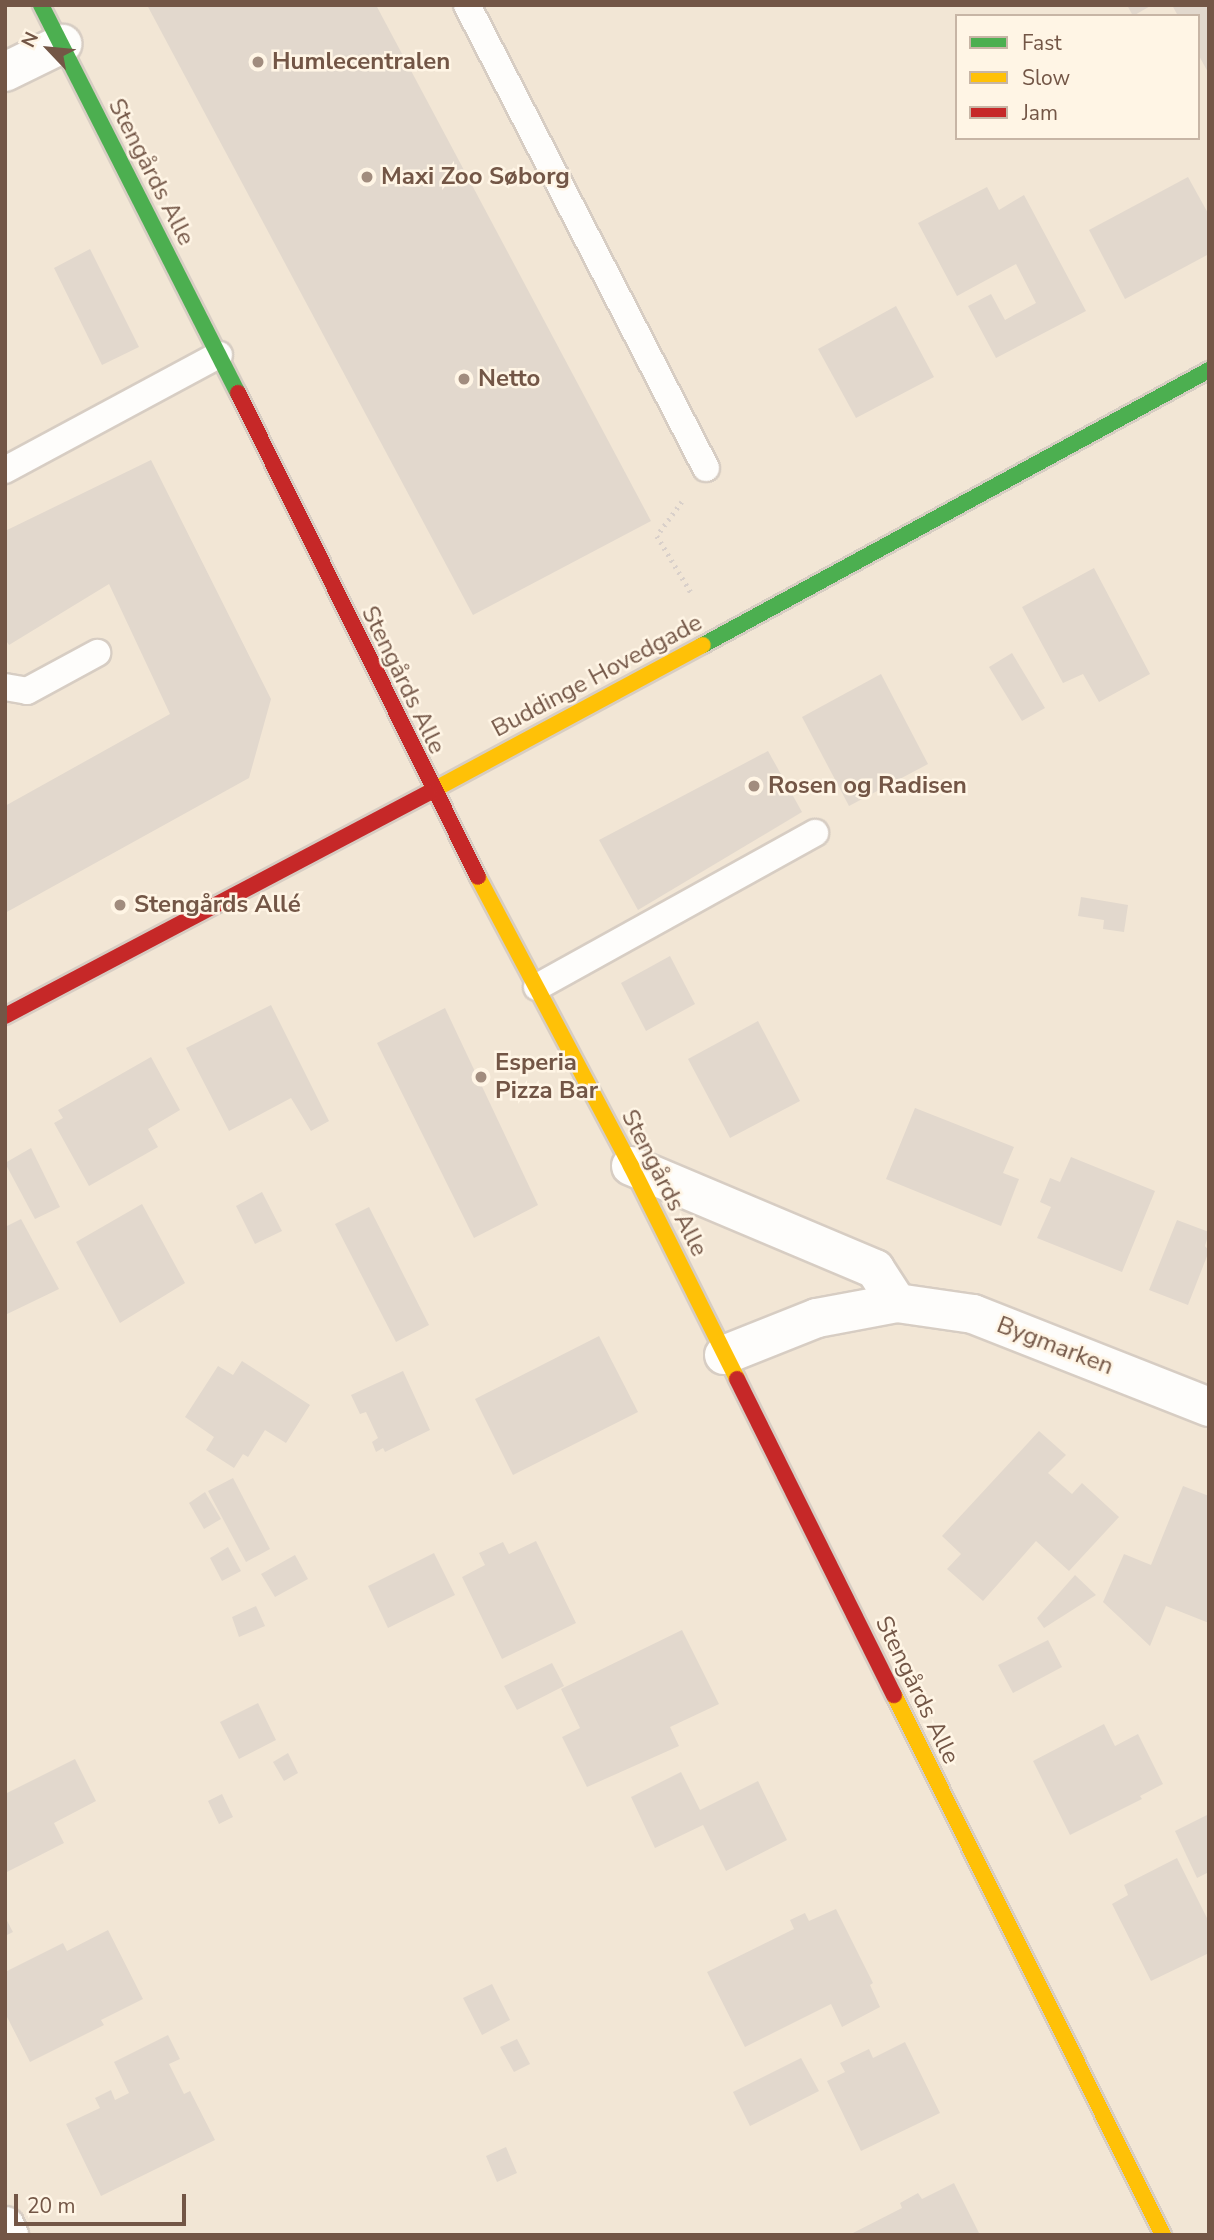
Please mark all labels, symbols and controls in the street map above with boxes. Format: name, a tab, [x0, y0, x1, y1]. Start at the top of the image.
north arrow	[14, 14, 84, 84]
legend	[955, 14, 1200, 140]
text: N	[15, 28, 45, 52]
text: Fast	[1022, 29, 1062, 57]
place label: Humlecentralen	[272, 48, 450, 76]
marker: Humlecentralen	[250, 54, 266, 70]
text: Slow	[1022, 64, 1070, 92]
street label: Stengårds Alle	[102, 94, 200, 250]
text: Jam	[1022, 99, 1058, 127]
place label: Maxi Zoo Søborg	[381, 163, 570, 191]
marker: Maxi Zoo Søborg	[359, 169, 375, 185]
place label: Netto	[478, 365, 540, 393]
marker: Netto	[456, 371, 472, 387]
street label: Stengårds Alle	[355, 601, 451, 759]
street label: Buddinge Hovedgade	[487, 608, 707, 744]
place label: Rosen og Radisen	[768, 772, 967, 800]
marker: Rosen og Radisen	[746, 778, 762, 794]
place label: Stengårds Allé	[134, 891, 301, 919]
marker: Stengårds Allé	[112, 897, 128, 913]
place label: Esperia Pizza Bar	[495, 1049, 598, 1105]
marker: Esperia Pizza Bar	[473, 1069, 489, 1085]
street label: Stengårds Alle	[615, 1105, 713, 1261]
street label: Bygmarken	[993, 1311, 1117, 1381]
street label: Stengårds Alle	[869, 1611, 965, 1769]
scale bar	[18, 2180, 189, 2224]
text: 20 m	[27, 2192, 76, 2220]

